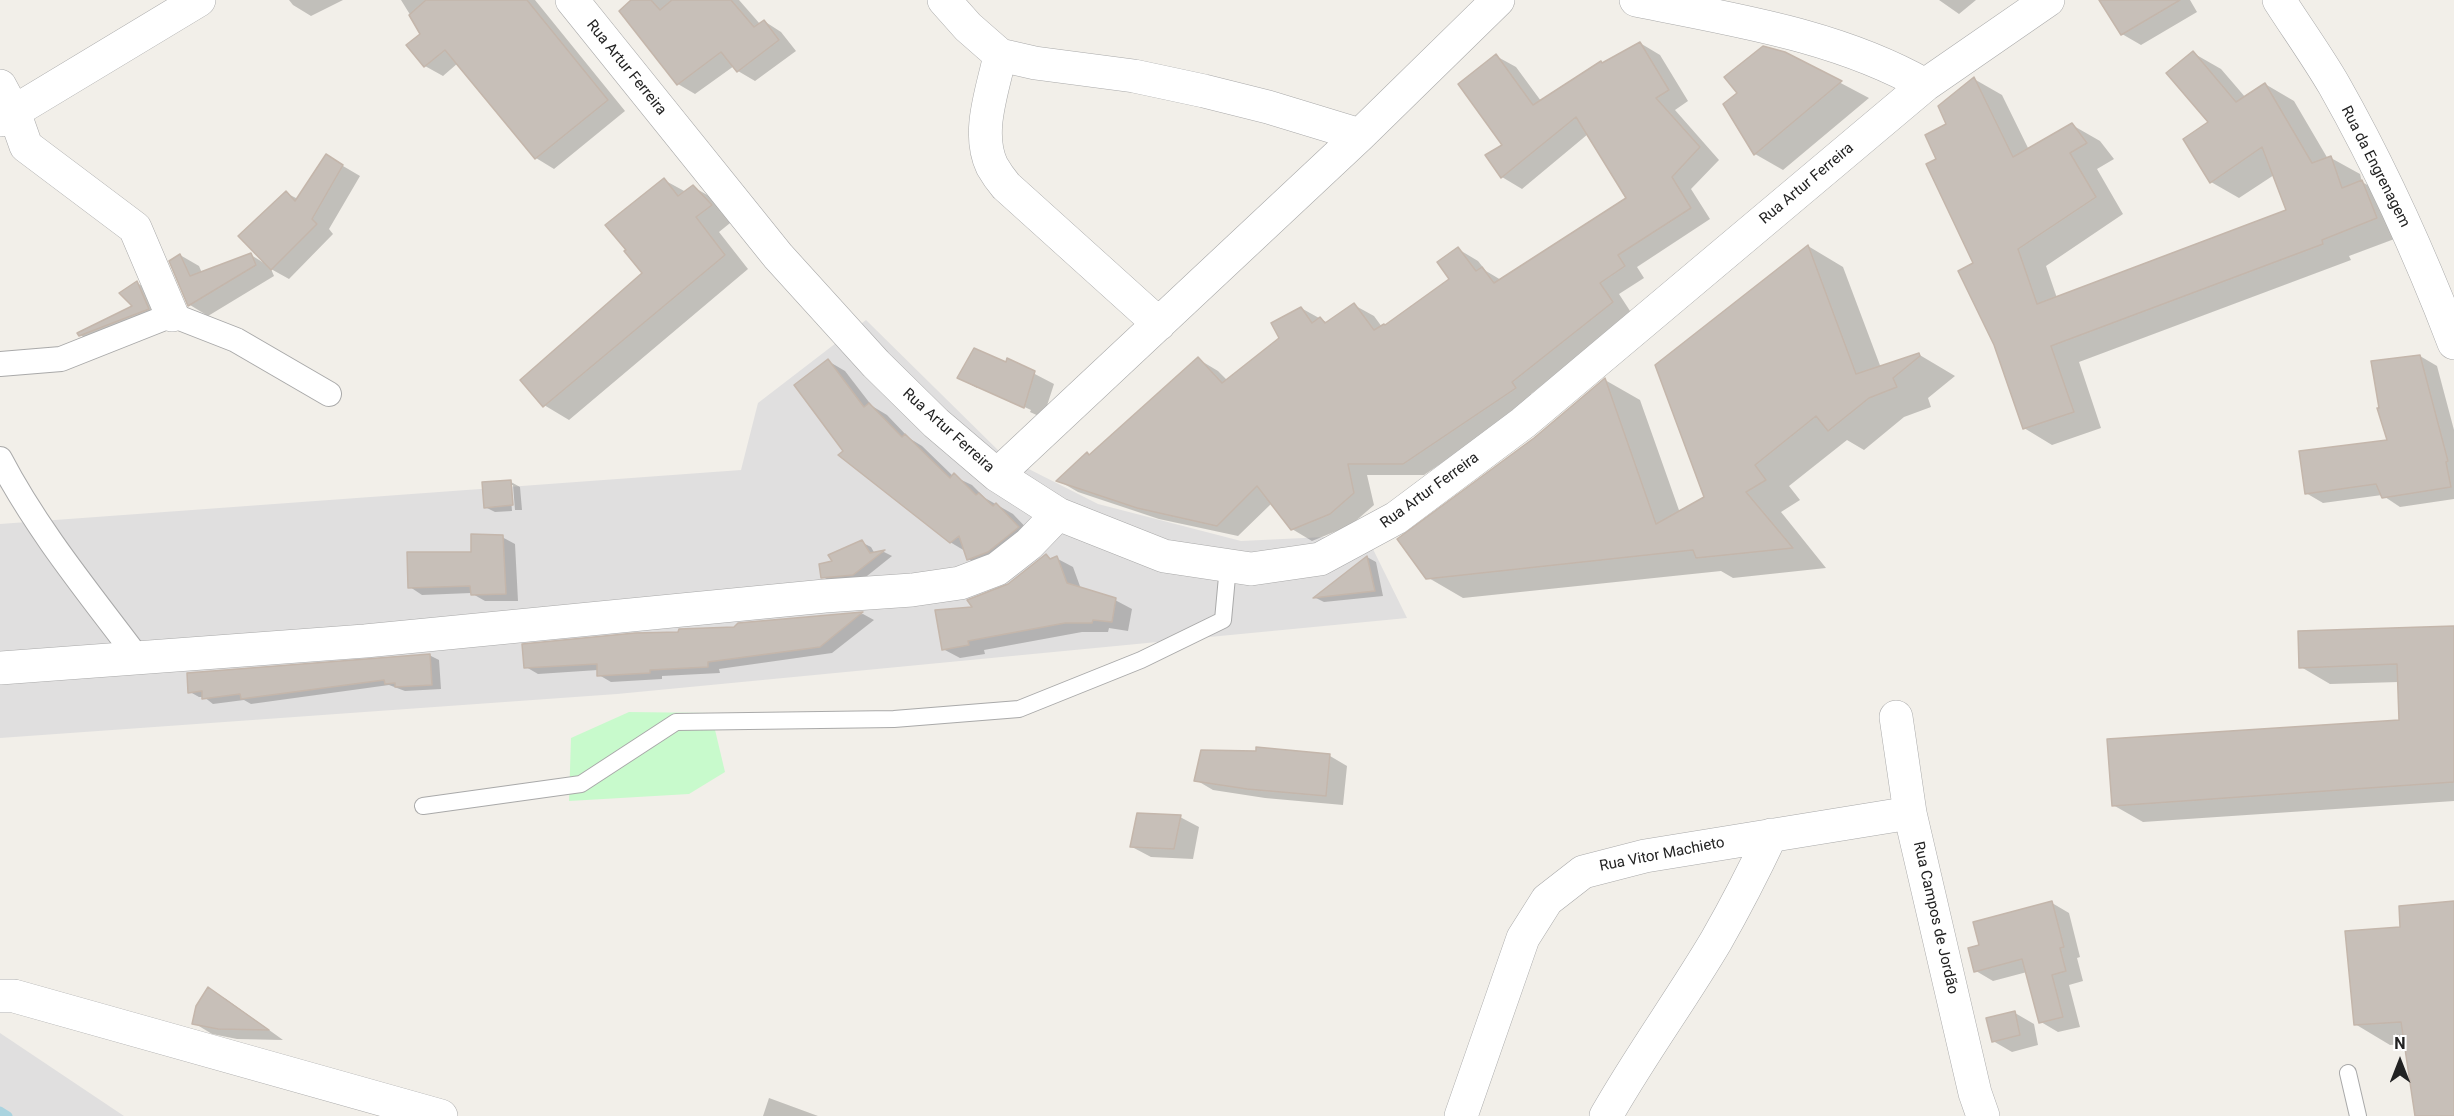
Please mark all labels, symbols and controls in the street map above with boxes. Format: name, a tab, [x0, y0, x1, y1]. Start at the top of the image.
street label: Rua Artur Ferreira	[582, 17, 670, 119]
street label: Rua da Engrenagem	[2337, 103, 2413, 231]
street label: Rua Artur Ferreira	[1756, 139, 1858, 229]
street label: Rua Artur Ferreira	[898, 385, 998, 477]
street label: Rua Artur Ferreira	[1377, 449, 1483, 533]
street label: Rua Vitor Machieto	[1598, 834, 1726, 876]
street label: Rua Campos de Jordão	[1909, 840, 1961, 996]
north arrow	[2370, 1032, 2430, 1092]
text: N	[2394, 1034, 2406, 1053]

